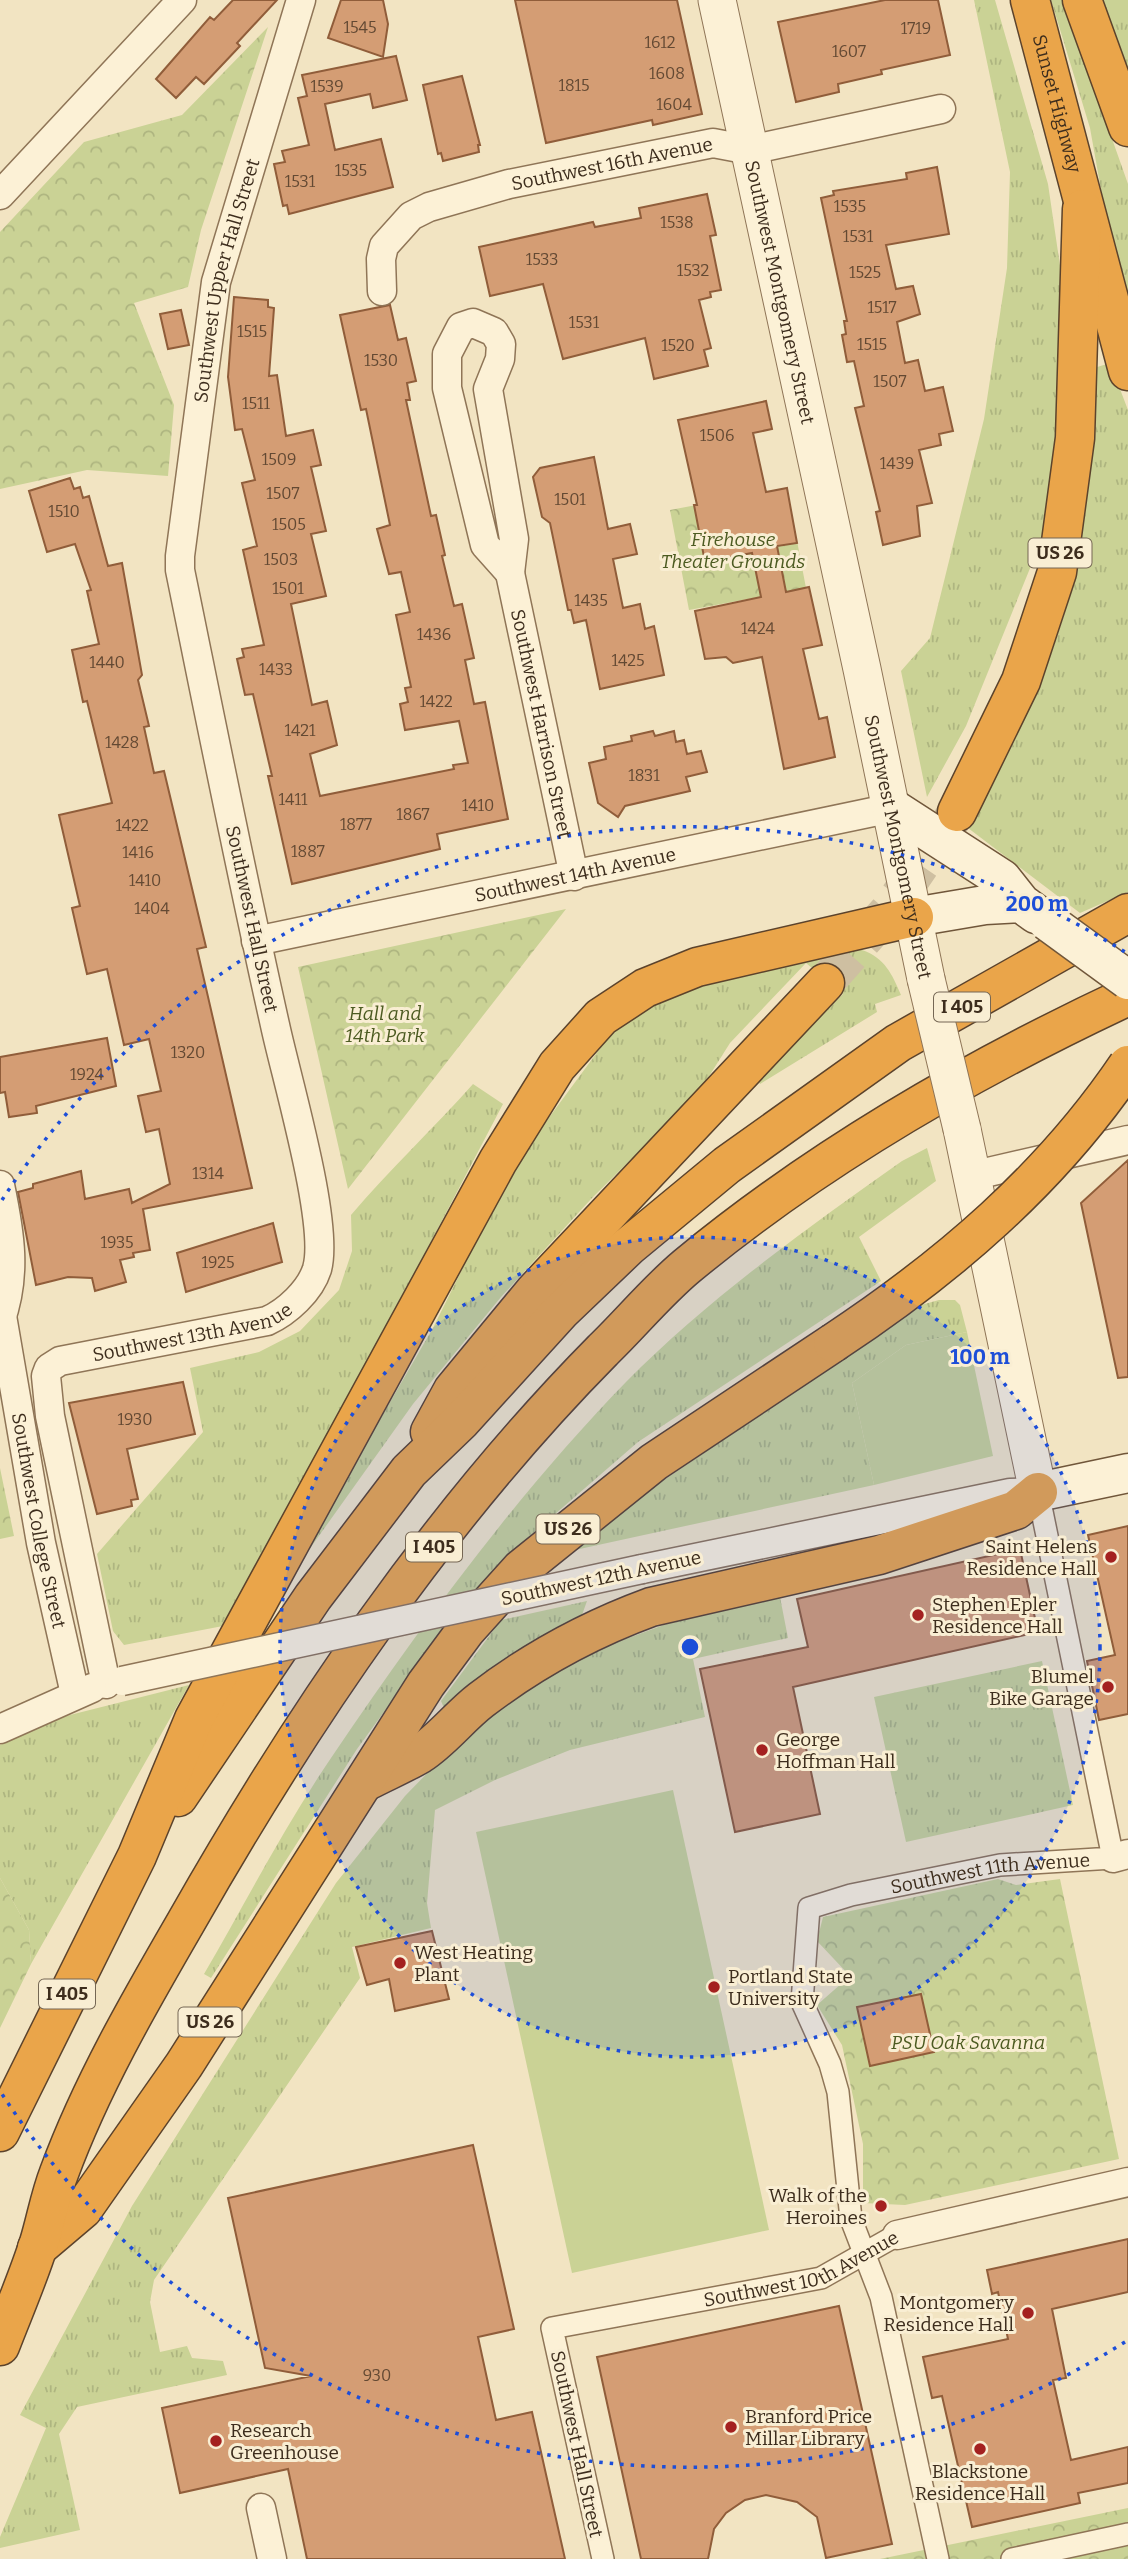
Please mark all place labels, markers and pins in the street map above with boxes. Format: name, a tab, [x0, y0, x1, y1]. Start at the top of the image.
place label: Saint Helens Residence Hall	[966, 1535, 1097, 1580]
marker: Saint Helens Residence Hall	[1103, 1549, 1119, 1565]
place label: Stephen Epler Residence Hall	[932, 1593, 1063, 1638]
marker: Stephen Epler Residence Hall	[910, 1607, 926, 1623]
centre of rings	[678, 1635, 702, 1659]
place label: Blumel Bike Garage	[989, 1665, 1094, 1710]
marker: Blumel Bike Garage	[1100, 1679, 1116, 1695]
place label: George Hoffman Hall	[776, 1728, 895, 1773]
marker: George Hoffman Hall	[754, 1742, 770, 1758]
place label: West Heating Plant	[414, 1941, 533, 1986]
marker: West Heating Plant	[392, 1955, 408, 1971]
place label: Portland State University	[728, 1965, 853, 2010]
marker: Portland State University	[706, 1979, 722, 1995]
place label: Walk of the Heroines	[768, 2184, 867, 2229]
marker: Walk of the Heroines	[873, 2198, 889, 2214]
place label: Montgomery Residence Hall	[883, 2291, 1015, 2336]
marker: Montgomery Residence Hall	[1020, 2305, 1036, 2321]
place label: Branford Price Millar Library	[745, 2405, 872, 2450]
place label: Research Greenhouse	[230, 2419, 339, 2464]
marker: Branford Price Millar Library	[723, 2419, 739, 2435]
marker: Research Greenhouse	[208, 2433, 224, 2449]
marker: Blackstone Residence Hall	[972, 2441, 988, 2457]
place label: Blackstone Residence Hall	[915, 2460, 1045, 2505]

